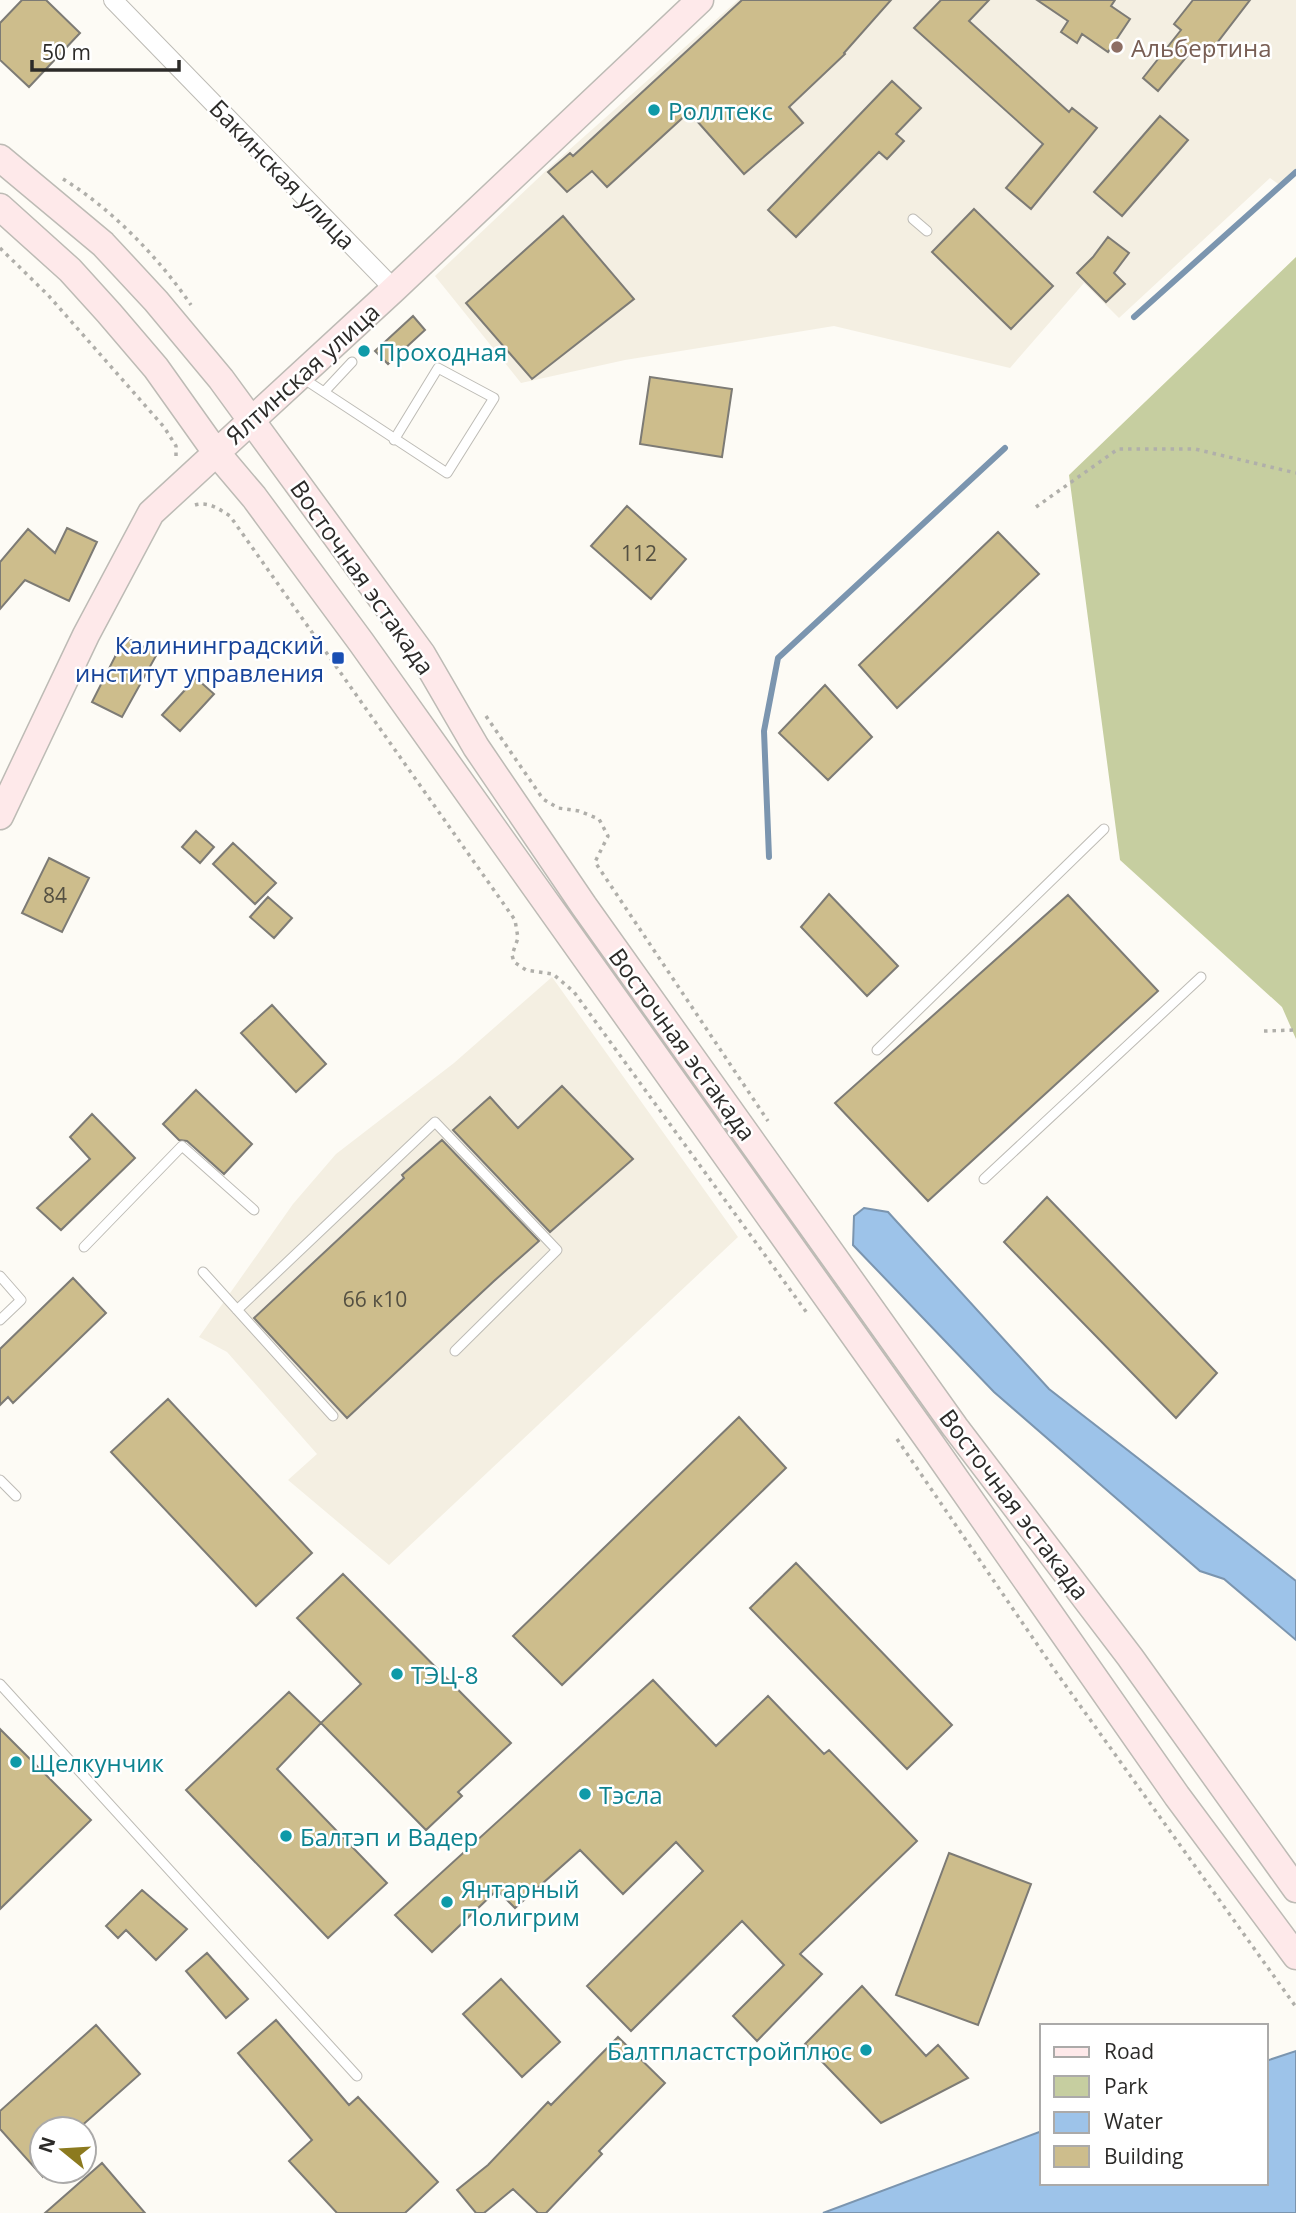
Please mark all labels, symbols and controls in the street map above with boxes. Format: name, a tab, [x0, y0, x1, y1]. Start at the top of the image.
scale bar	[32, 28, 178, 72]
place label: Альбертина	[1131, 31, 1272, 64]
text: 50 m	[42, 38, 91, 66]
marker: Альбертина	[1109, 39, 1125, 55]
street label: Бакинская улица	[203, 92, 363, 256]
place label: Роллтекс	[668, 94, 773, 127]
marker: Роллтекс	[646, 102, 662, 118]
street label: Ялтинская улица	[218, 295, 386, 451]
place label: Проходная	[378, 335, 507, 368]
marker: Проходная	[356, 343, 372, 359]
street label: Восточная эстакада	[283, 473, 443, 681]
house number: 112	[621, 539, 657, 567]
place label: Калининградский институт управления	[75, 628, 324, 689]
marker: Калининградский институт управления	[330, 650, 346, 666]
house number: 84	[43, 881, 67, 909]
street label: Восточная эстакада	[602, 941, 764, 1147]
house number: 66 к10	[343, 1285, 407, 1313]
street label: Восточная эстакада	[932, 1402, 1098, 1606]
place label: ТЭЦ-8	[411, 1658, 479, 1691]
marker: ТЭЦ-8	[389, 1666, 405, 1682]
place label: Щелкунчик	[30, 1746, 165, 1779]
marker: Щелкунчик	[8, 1754, 24, 1770]
place label: Тэсла	[599, 1778, 663, 1811]
marker: Тэсла	[577, 1786, 593, 1802]
place label: Балтэп и Вадер	[300, 1820, 478, 1853]
marker: Балтэп и Вадер	[278, 1828, 294, 1844]
place label: Янтарный Полигрим	[461, 1872, 580, 1933]
marker: Янтарный Полигрим	[439, 1894, 455, 1910]
legend	[1040, 2024, 1268, 2185]
place label: Балтпластстройплюс	[607, 2034, 852, 2067]
text: Road	[1104, 2037, 1154, 2065]
marker: Балтпластстройплюс	[858, 2042, 874, 2058]
text: Park	[1104, 2072, 1148, 2100]
text: Water	[1104, 2107, 1163, 2135]
north arrow	[28, 2115, 98, 2185]
text: N	[32, 2133, 62, 2156]
text: Building	[1104, 2142, 1183, 2170]

